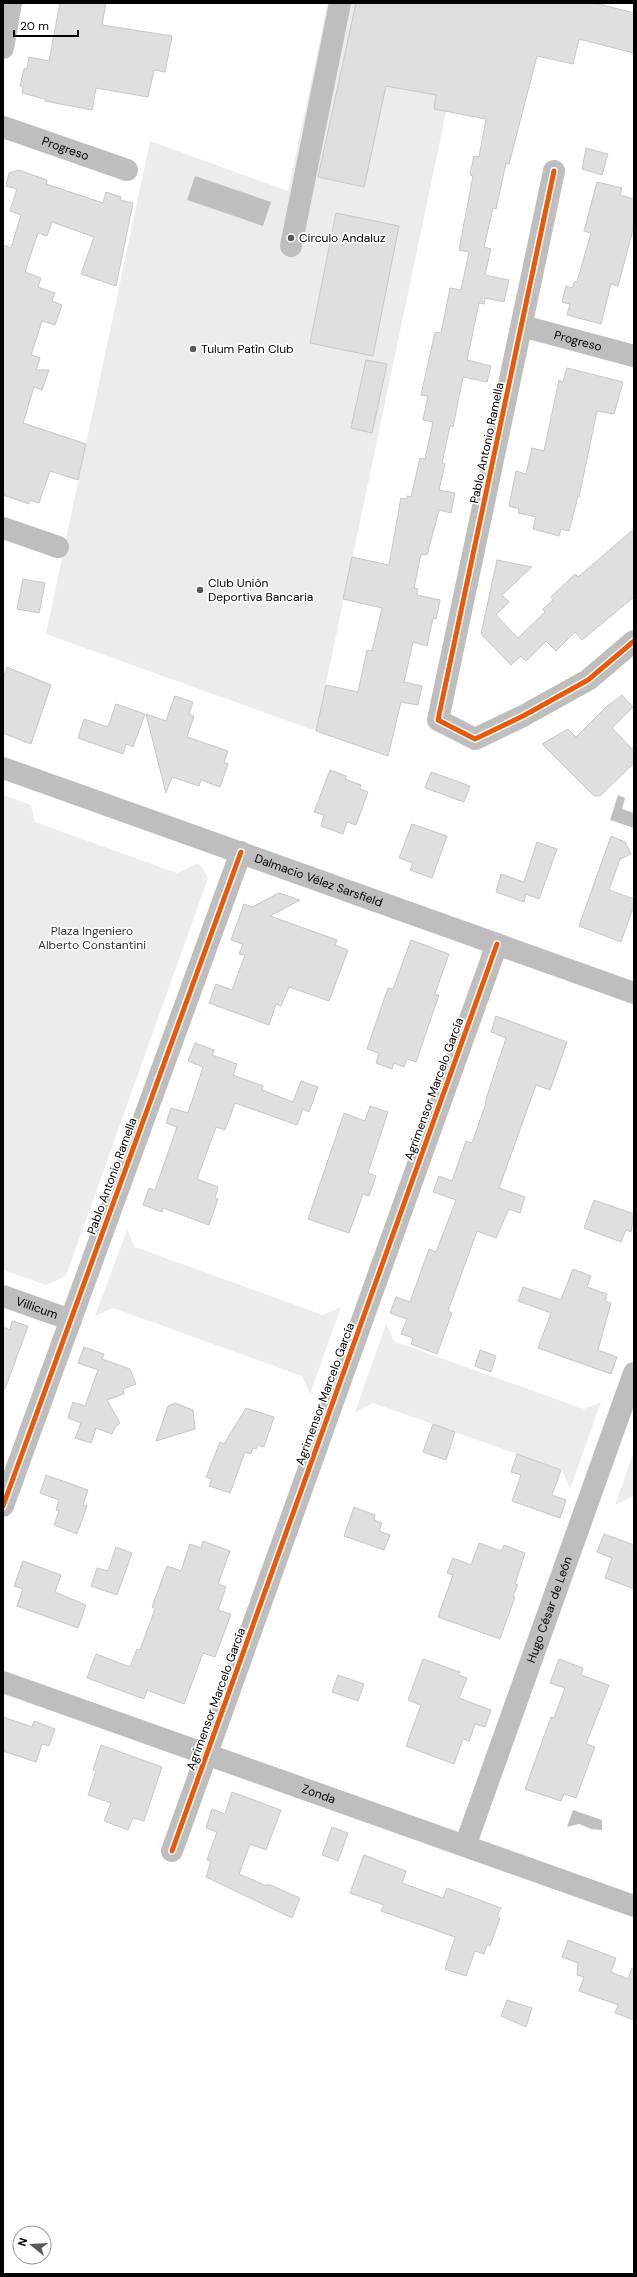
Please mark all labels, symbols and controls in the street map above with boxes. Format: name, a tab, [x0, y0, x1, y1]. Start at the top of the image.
scale bar	[14, 12, 78, 38]
text: 20 m	[20, 18, 49, 34]
street label: Progreso	[40, 133, 91, 164]
place label: Circulo Andaluz	[299, 230, 385, 246]
marker: Circulo Andaluz	[286, 233, 296, 243]
street label: Progreso	[552, 327, 604, 355]
place label: Tulum Patìn Club	[201, 341, 294, 357]
marker: Tulum Patìn Club	[188, 344, 198, 354]
street label: Pablo Antonio Ramella	[466, 381, 508, 505]
place label: Club Uniòn Deportiva Bancaria	[208, 575, 313, 605]
marker: Club Uniòn Deportiva Bancaria	[195, 585, 205, 595]
street label: Dalmacio Vélez Sarsfield	[252, 850, 385, 911]
park label: Plaza Ingeniero Alberto Constantini	[38, 923, 146, 953]
street label: Agrimensor Marcelo García	[401, 1016, 467, 1162]
street label: Pablo Antonio Ramella	[83, 1115, 141, 1237]
street label: Villicum	[14, 1293, 60, 1323]
street label: Agrimensor Marcelo García	[292, 1321, 358, 1467]
street label: Hugo César de León	[523, 1554, 576, 1665]
street label: Agrimensor Marcelo García	[183, 1626, 249, 1772]
street label: Zonda	[300, 1781, 338, 1807]
north arrow	[12, 2225, 52, 2265]
text: N	[15, 2236, 30, 2248]

